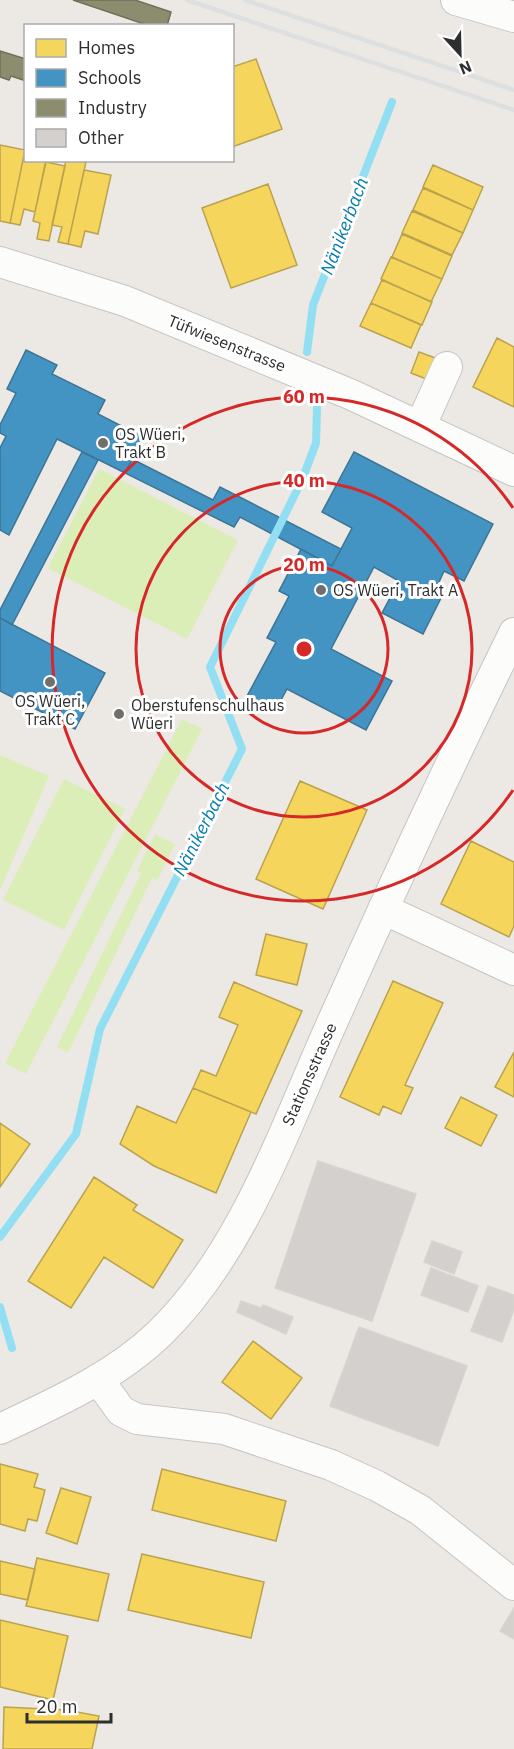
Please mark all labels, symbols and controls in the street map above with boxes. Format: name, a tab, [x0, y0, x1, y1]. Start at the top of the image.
legend	[24, 24, 234, 162]
north arrow	[430, 24, 490, 84]
text: Homes	[78, 36, 135, 59]
text: N	[456, 56, 475, 79]
text: Schools	[78, 66, 142, 89]
text: Industry	[78, 96, 147, 119]
text: Other	[78, 126, 124, 149]
water label: Nänikerbach	[315, 174, 373, 278]
street label: Tüfwiesenstrasse	[165, 310, 289, 376]
text: 60 m	[283, 385, 325, 408]
place label: OS Wüeri, Trakt B	[115, 424, 186, 462]
marker: OS Wüeri, Trakt B	[96, 436, 110, 450]
text: 40 m	[283, 469, 325, 492]
text: 20 m	[283, 553, 325, 576]
place label: OS Wüeri, Trakt A	[333, 580, 458, 600]
marker: OS Wüeri, Trakt A	[314, 583, 328, 597]
centre of rings	[294, 639, 314, 659]
marker: OS Wüeri, Trakt C	[43, 675, 57, 689]
place label: OS Wüeri, Trakt C	[15, 691, 85, 729]
place label: Oberstufenschulhaus Wüeri	[131, 695, 285, 733]
marker: Oberstufenschulhaus Wüeri	[112, 707, 126, 721]
water label: Nänikerbach	[168, 778, 234, 880]
street label: Stationsstrasse	[277, 1019, 341, 1129]
scale bar	[27, 1686, 111, 1724]
text: 20 m	[36, 1695, 78, 1718]

